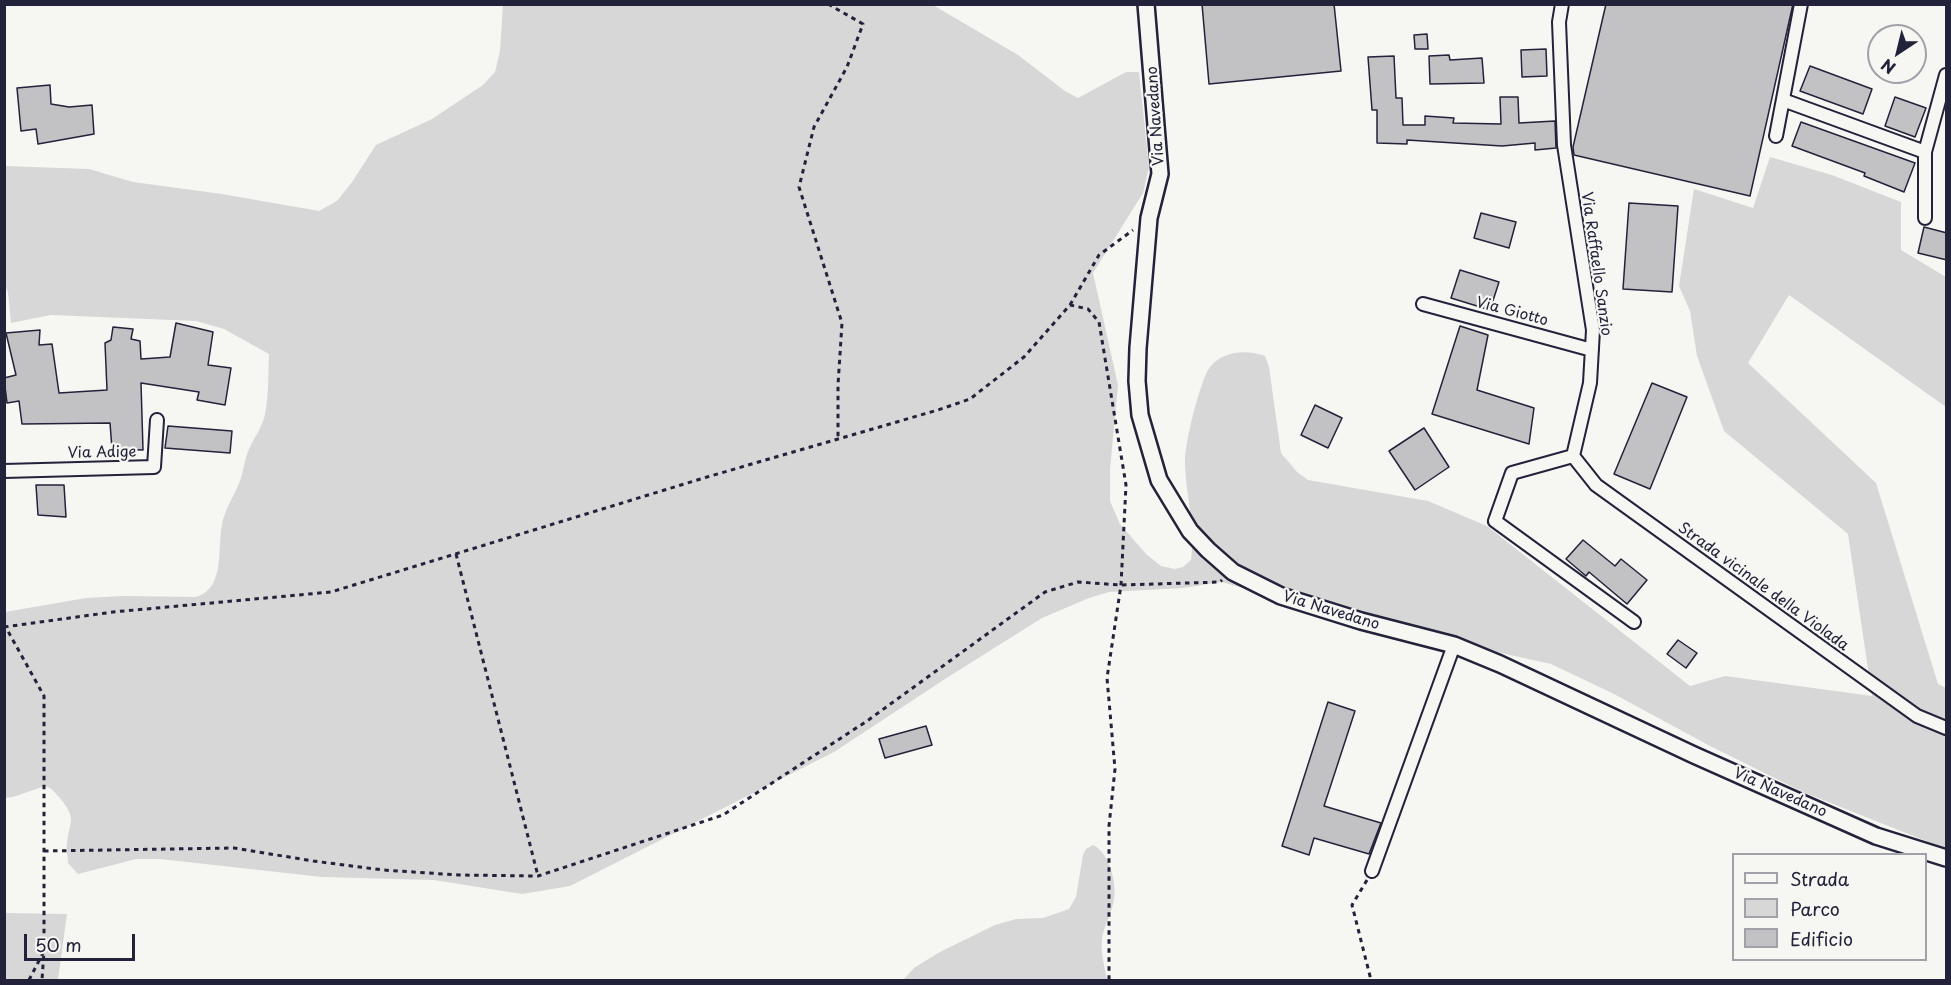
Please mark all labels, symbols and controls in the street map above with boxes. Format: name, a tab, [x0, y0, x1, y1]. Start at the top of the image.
north arrow	[1867, 24, 1927, 84]
text: N	[1876, 54, 1900, 81]
street label: Via Navedano	[1144, 66, 1168, 166]
street label: Via Raffaello Sanzio	[1577, 191, 1615, 337]
street label: Via Giotto	[1474, 294, 1550, 330]
street label: Via Adige	[67, 443, 137, 463]
street label: Strada vicinale della Violada	[1674, 519, 1852, 655]
street label: Via Navedano	[1281, 588, 1381, 634]
street label: Via Navedano	[1731, 764, 1829, 822]
legend	[1732, 853, 1927, 961]
text: Strada	[1790, 865, 1849, 892]
text: Parco	[1790, 895, 1840, 922]
scale bar	[27, 922, 138, 960]
text: Edificio	[1790, 925, 1853, 952]
text: 50 m	[35, 931, 82, 958]

